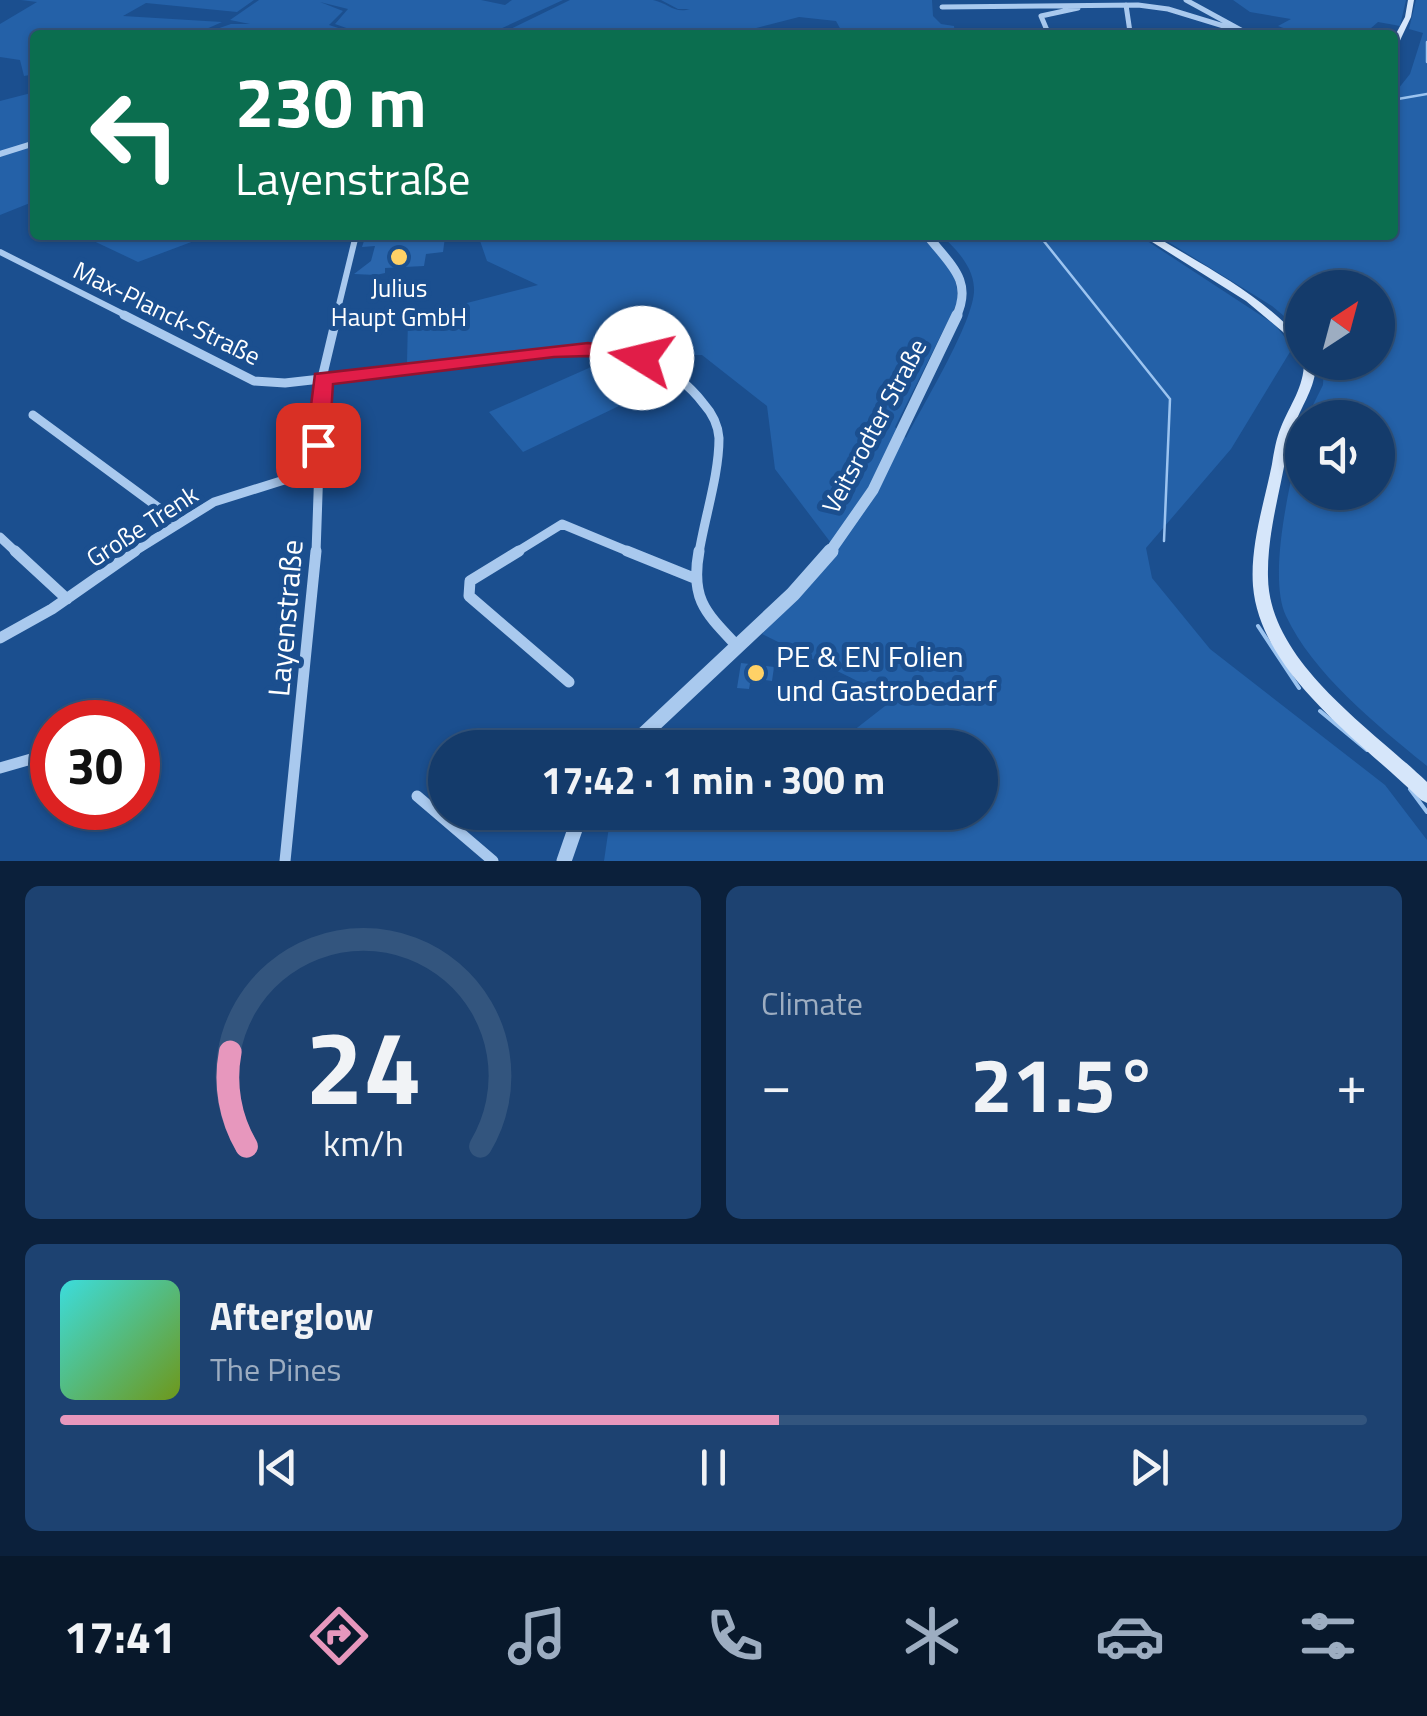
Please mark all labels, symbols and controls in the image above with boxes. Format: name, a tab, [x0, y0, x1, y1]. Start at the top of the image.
text: 230 m	[235, 48, 427, 154]
icon: left	[70, 70, 200, 200]
text: Layenstraße	[235, 144, 471, 212]
marker: Julius Haupt GmbH	[388, 246, 410, 268]
street label: Max-Planck-Straße	[67, 251, 267, 375]
place label: Julius Haupt GmbH	[331, 269, 467, 336]
north arrow	[1285, 270, 1395, 380]
map controls	[1285, 270, 1395, 510]
position arrow	[590, 306, 694, 410]
street label: Veitsrodter Straße	[812, 332, 936, 520]
button: sound	[1285, 400, 1395, 510]
pin	[276, 403, 361, 488]
icon: arrive	[291, 418, 346, 473]
street label: Große Trenk	[78, 475, 206, 576]
street label: Layenstraße	[255, 538, 315, 698]
place label: PE & EN Folien und Gastrobedarf	[776, 633, 997, 713]
marker: PE & EN Folien und Gastrobedarf	[745, 662, 767, 684]
speed limit sign: 30	[30, 700, 160, 830]
text: 17:42 · 1 min · 300 m	[541, 751, 885, 809]
text: Climate	[761, 979, 863, 1027]
text: 24	[305, 986, 421, 1144]
text: 21.5°	[970, 1027, 1158, 1141]
text: −	[761, 1042, 792, 1125]
text: +	[1336, 1042, 1367, 1125]
text: km/h	[323, 1115, 403, 1170]
text: Afterglow	[210, 1287, 374, 1345]
text: The Pines	[210, 1345, 341, 1393]
icon: previous	[250, 1440, 305, 1495]
icon: pause	[686, 1440, 741, 1495]
icon: next	[1122, 1440, 1177, 1495]
icon: directions	[304, 1601, 374, 1671]
icon: music	[502, 1601, 572, 1671]
icon: phone	[700, 1601, 770, 1671]
icon: climate	[897, 1601, 967, 1671]
icon: car	[1095, 1601, 1165, 1671]
icon: filters	[1293, 1601, 1363, 1671]
text: 17:41	[64, 1602, 176, 1670]

